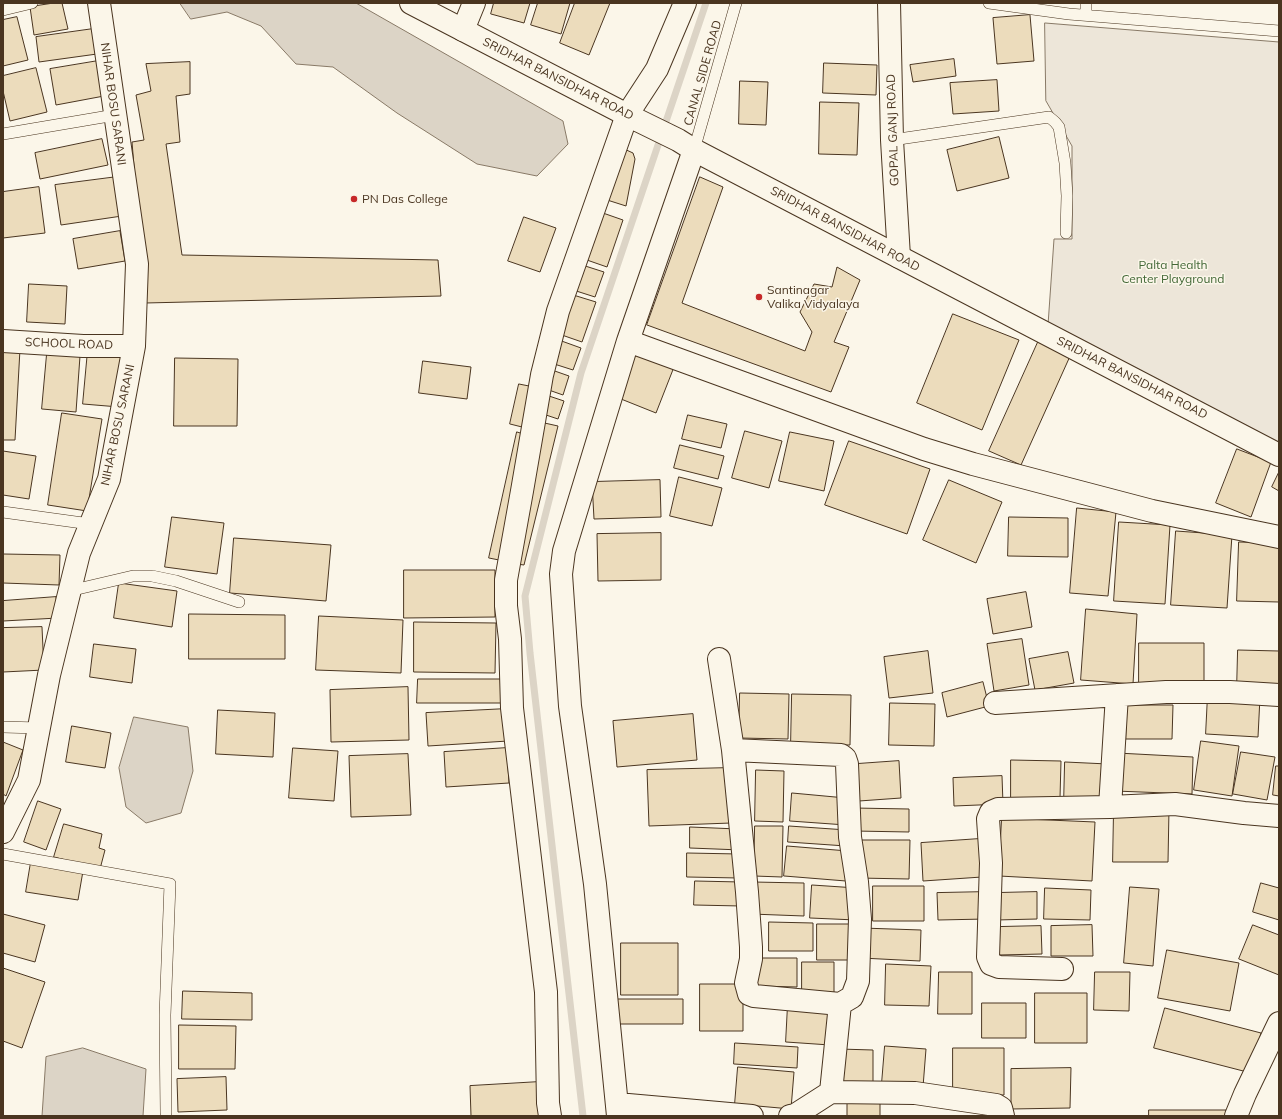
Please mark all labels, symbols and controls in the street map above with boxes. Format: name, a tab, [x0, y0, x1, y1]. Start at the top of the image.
street label: CANAL SIDE ROAD	[681, 19, 725, 127]
street label: SRIDHAR BANSIDHAR ROAD	[480, 35, 636, 123]
street label: NIHAR BOSU SARANI	[97, 42, 129, 166]
street label: GOPAL GANJ ROAD	[884, 74, 902, 186]
street label: SRIDHAR BANSIDHAR ROAD	[768, 183, 922, 275]
place label: PN Das College	[362, 192, 448, 206]
marker: PN Das College	[349, 194, 359, 204]
park label: Palta Health Center Playground	[1121, 258, 1225, 286]
place label: Santinagar Valika Vidyalaya	[767, 283, 859, 311]
marker: Santinagar Valika Vidyalaya	[754, 292, 764, 302]
street label: SRIDHAR BANSIDHAR ROAD	[1054, 334, 1210, 422]
street label: SCHOOL ROAD	[25, 335, 113, 353]
street label: NIHAR BOSU SARANI	[98, 363, 138, 487]

